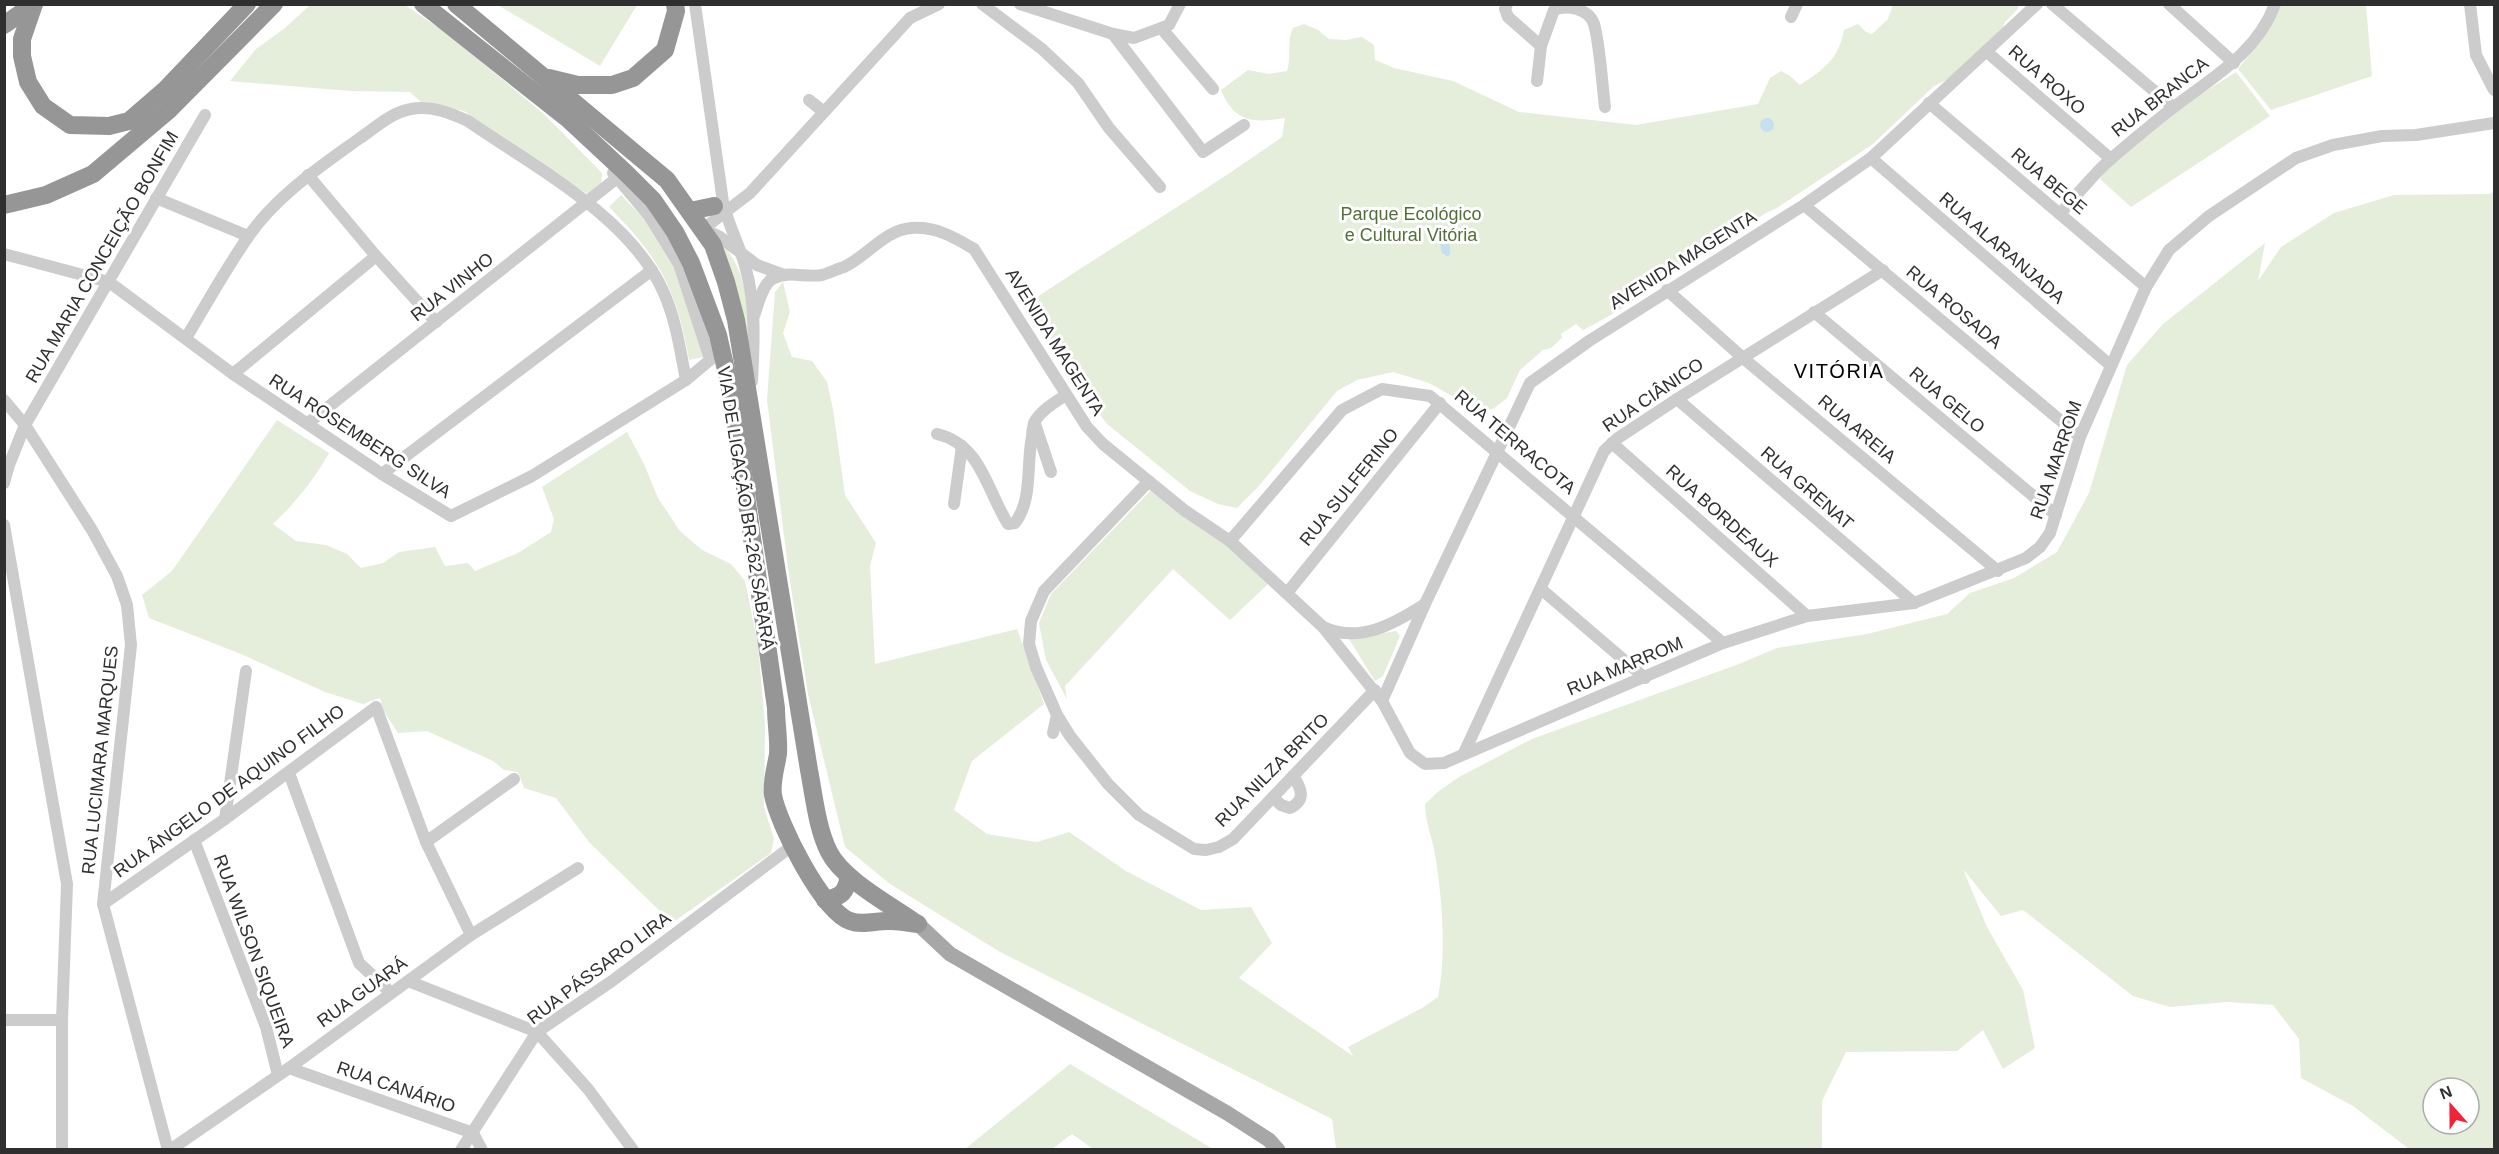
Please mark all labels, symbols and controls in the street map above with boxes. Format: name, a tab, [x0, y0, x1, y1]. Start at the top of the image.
street label: RUA ROXO	[2005, 41, 2089, 119]
street label: RUA BRANCA	[2108, 53, 2212, 141]
street label: RUA MARIA CONCEIÇÃO BONFIM	[21, 127, 182, 386]
street label: RUA BEGE	[2007, 144, 2091, 218]
street label: RUA ALARANJADA	[1935, 188, 2069, 308]
park label: Parque Ecológico e Cultural Vitória	[1340, 204, 1482, 245]
street label: AVENIDA MAGENTA	[1606, 207, 1760, 313]
street label: RUA VINHO	[407, 249, 497, 325]
street label: RUA ROSADA	[1902, 261, 2006, 353]
street label: AVENIDA MAGENTA	[1002, 265, 1108, 419]
street label: RUA CIÂNICO	[1599, 354, 1707, 436]
district label: VITÓRIA	[1794, 360, 1884, 382]
street label: RUA GELO	[1905, 363, 1989, 437]
street label: VIA DE LIGAÇÃO BR-262 SABARÁ	[714, 364, 779, 651]
street label: RUA ROSEMBERG SILVA	[265, 370, 455, 502]
street label: RUA TERRACOTA	[1451, 386, 1579, 498]
street label: RUA AREIA	[1814, 391, 1900, 467]
street label: RUA MARROM	[2026, 398, 2086, 522]
street label: RUA SULFERINO	[1296, 424, 1402, 550]
street label: RUA GRENAT	[1757, 443, 1857, 533]
street label: RUA BORDEAUX	[1662, 461, 1782, 571]
street label: RUA MARROM	[1564, 633, 1686, 699]
street label: RUA LUCIMARA MARQUES	[78, 645, 122, 875]
street label: RUA ÂNGELO DE AQUINO FILHO	[110, 701, 348, 881]
street label: RUA NILZA BRITO	[1211, 709, 1333, 831]
street label: RUA WILSON SIQUEIRA	[210, 852, 298, 1050]
street label: RUA PÁSSARO LIRA	[523, 908, 675, 1028]
street label: RUA GUARÁ	[313, 953, 411, 1031]
street label: RUA CANÁRIO	[334, 1057, 458, 1117]
north arrow	[2421, 1076, 2481, 1136]
text: N	[2437, 1082, 2454, 1102]

